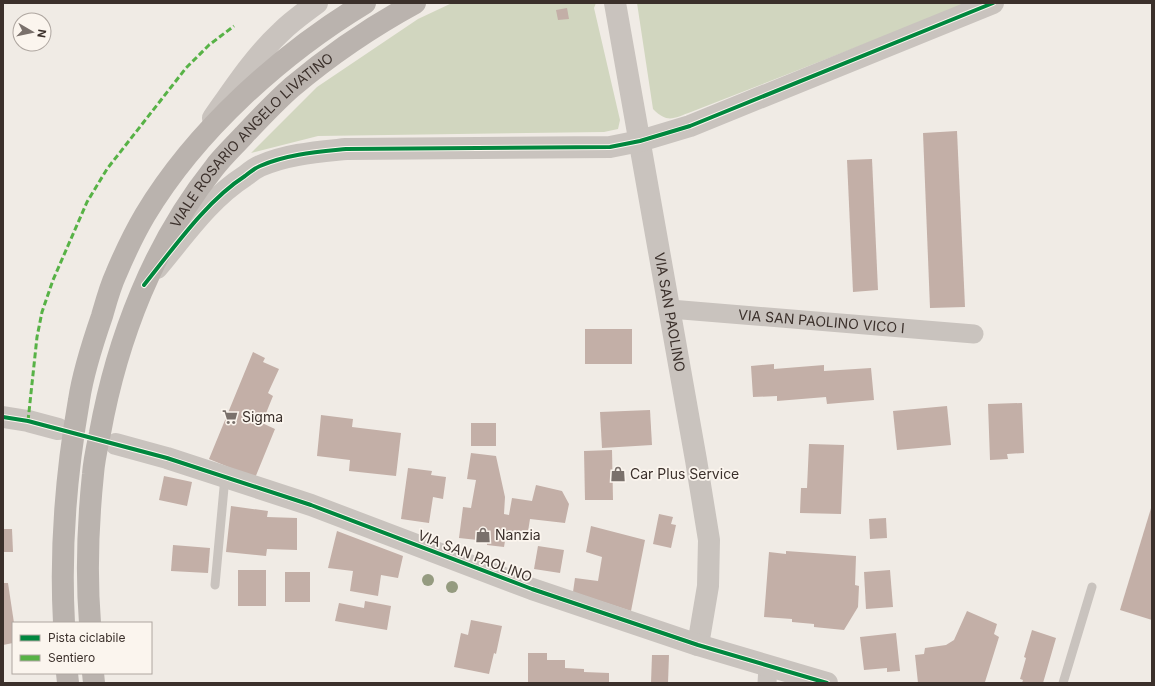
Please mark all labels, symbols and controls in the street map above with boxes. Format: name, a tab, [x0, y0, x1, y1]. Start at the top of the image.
north arrow	[12, 12, 52, 52]
text: N	[34, 28, 49, 39]
street label: VIALE ROSARIO ANGELO LIVATINO	[166, 49, 336, 231]
street label: VIA SAN PAOLINO	[651, 251, 689, 373]
street label: VIA SAN PAOLINO VICO I	[738, 306, 905, 336]
supermarket icon: Sigma	[221, 408, 239, 426]
place label: Sigma	[242, 408, 283, 425]
shop icon: Car Plus Service	[609, 465, 627, 483]
place label: Car Plus Service	[630, 465, 739, 482]
street label: VIA SAN PAOLINO	[416, 526, 535, 585]
shop icon: Nanzia	[474, 526, 492, 544]
place label: Nanzia	[495, 526, 541, 543]
legend	[12, 622, 152, 674]
text: Pista ciclabile	[48, 630, 125, 645]
text: Sentiero	[48, 650, 95, 665]

